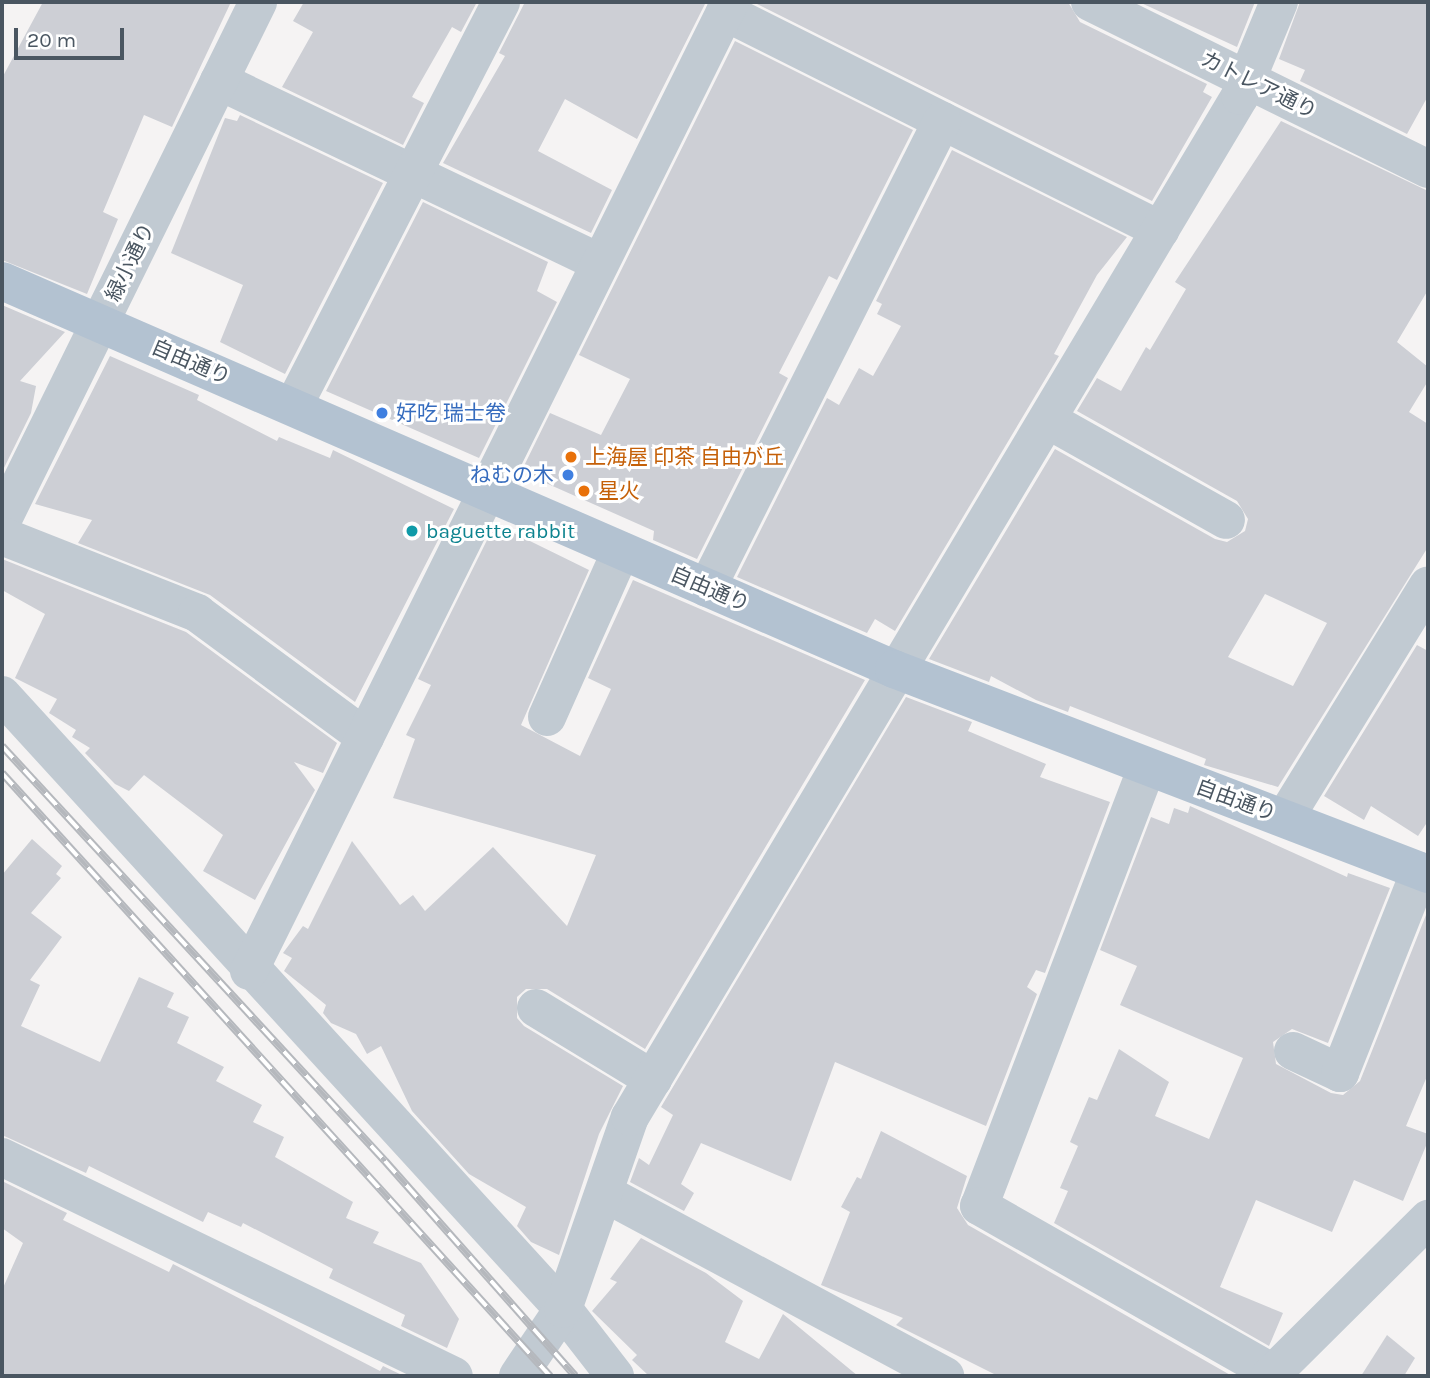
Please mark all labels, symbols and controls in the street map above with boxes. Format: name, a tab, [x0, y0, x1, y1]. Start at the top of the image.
scale bar	[18, 14, 128, 58]
text: 20 m	[27, 28, 76, 52]
street label: カトレア通り	[1197, 46, 1321, 124]
street label: 緑小通り	[100, 219, 160, 305]
street label: 自由通り	[147, 334, 235, 390]
place label: 好吃 瑞士卷	[396, 400, 506, 426]
marker: 好吃 瑞士卷	[374, 405, 390, 421]
place label: 上海屋 印茶 自由が丘	[585, 444, 784, 470]
marker: 上海屋 印茶 自由が丘	[563, 449, 579, 465]
place label: ねむの木	[470, 462, 554, 488]
marker: ねむの木	[560, 467, 576, 483]
place label: 星火	[598, 478, 640, 504]
marker: 星火	[576, 483, 592, 499]
place label: baguette rabbit	[426, 518, 575, 544]
marker: baguette rabbit	[404, 523, 420, 539]
street label: 自由通り	[666, 561, 754, 617]
street label: 自由通り	[1192, 774, 1280, 826]

